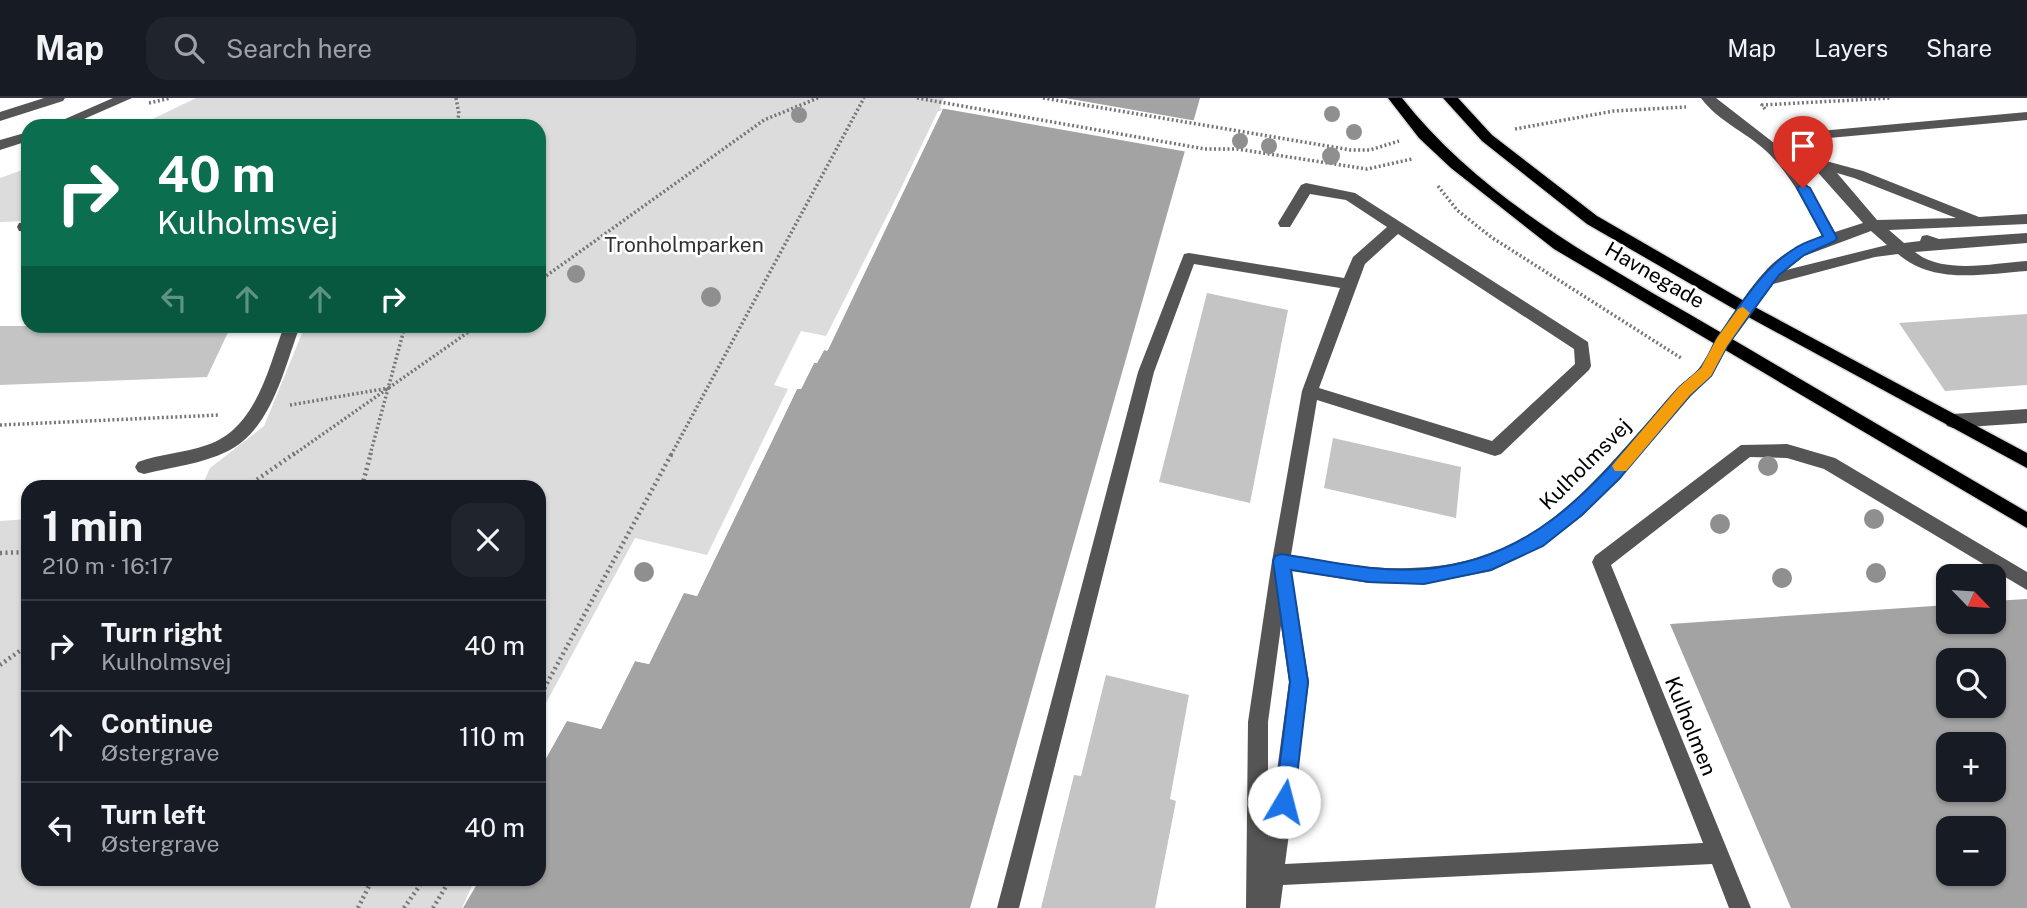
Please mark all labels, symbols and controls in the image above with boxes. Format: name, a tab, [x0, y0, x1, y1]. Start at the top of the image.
search box	[146, 17, 636, 80]
text: Map	[35, 29, 104, 67]
icon: search	[170, 29, 208, 67]
text: Search here	[226, 33, 372, 64]
text: Map	[1727, 34, 1776, 62]
text: Layers	[1814, 34, 1888, 62]
text: Share	[1926, 34, 1992, 62]
pin	[1773, 116, 1833, 188]
icon: arrive	[1784, 127, 1822, 165]
text: 40 m	[157, 145, 276, 203]
icon: right	[42, 147, 133, 238]
text: Kulholmsvej	[157, 204, 338, 241]
park label: Tronholmparken	[604, 232, 764, 257]
street label: Havnegade	[1601, 237, 1709, 313]
icon: left	[155, 280, 193, 318]
icon: ahead	[228, 280, 266, 318]
icon: ahead	[301, 280, 339, 318]
icon: right	[374, 280, 412, 318]
street label: Kulholmsvej	[1534, 413, 1636, 515]
text: 1 min	[42, 501, 143, 550]
button: close	[451, 503, 525, 577]
text: 210 m · 16:17	[42, 552, 173, 579]
north arrow	[1936, 564, 2006, 634]
map controls	[1936, 564, 2006, 886]
text: Turn right	[101, 617, 223, 648]
icon: right	[42, 627, 80, 665]
text: 40 m	[464, 630, 525, 661]
text: Kulholmsvej	[101, 648, 231, 675]
button: search	[1936, 648, 2006, 718]
street label: Kulholmen	[1660, 673, 1722, 779]
text: Continue	[101, 708, 213, 739]
icon: ahead	[42, 718, 80, 756]
text: 110 m	[459, 721, 525, 752]
button: +	[1936, 732, 2006, 802]
text: Østergrave	[101, 739, 220, 766]
position arrow	[1247, 765, 1321, 839]
text: Turn left	[101, 799, 206, 830]
icon: left	[42, 809, 80, 847]
text: 40 m	[464, 812, 525, 843]
button: −	[1936, 816, 2006, 886]
text: Østergrave	[101, 830, 220, 857]

